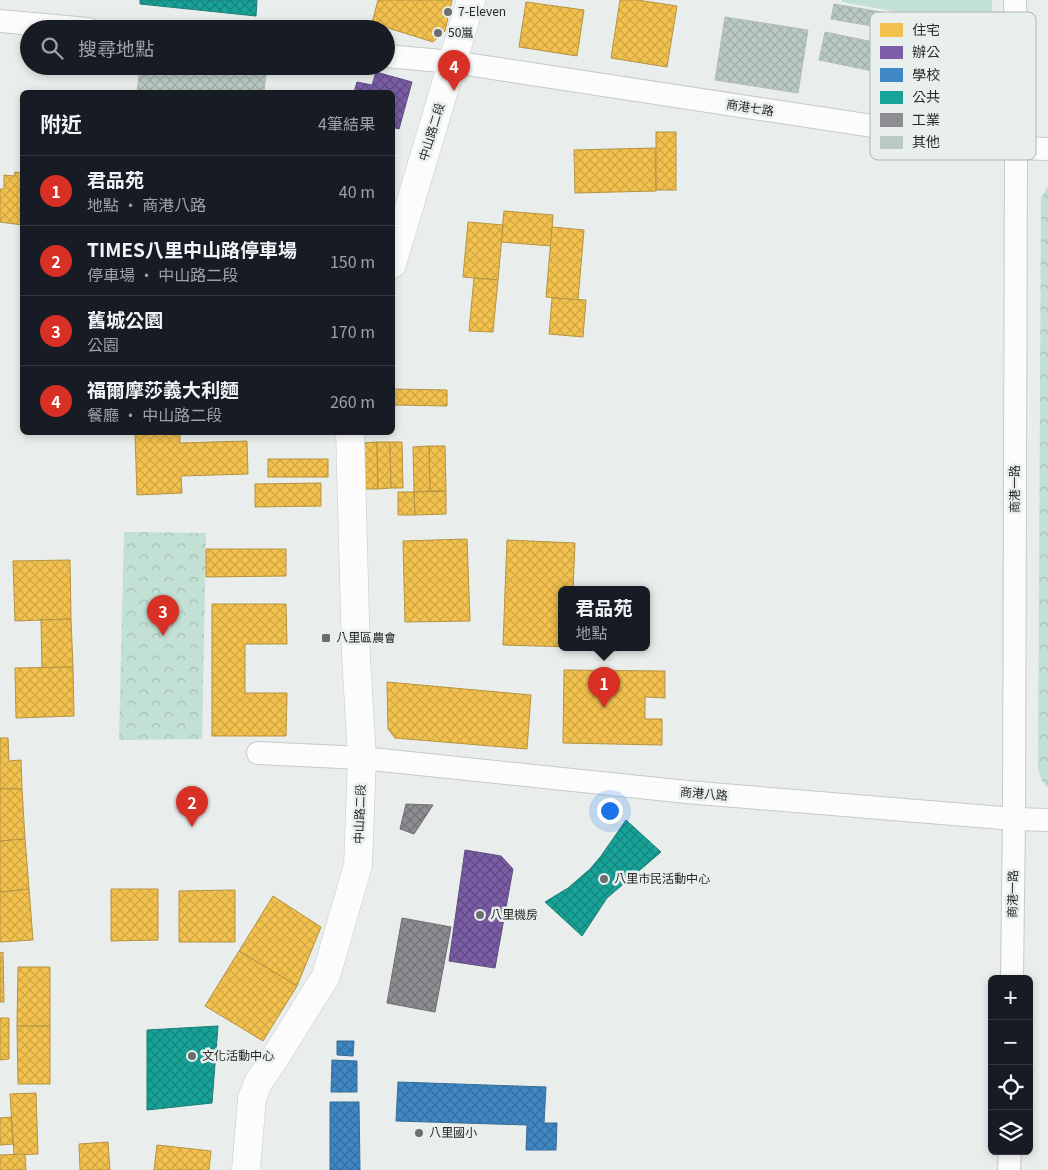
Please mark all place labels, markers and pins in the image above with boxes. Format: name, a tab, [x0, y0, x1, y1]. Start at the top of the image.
place label: 7-Eleven	[458, 2, 506, 19]
marker: 7-Eleven	[442, 6, 454, 18]
place label: 50嵐	[448, 23, 473, 40]
marker: 50嵐	[432, 27, 444, 39]
pin: 4	[438, 50, 470, 91]
pin: 3	[147, 595, 179, 636]
place label: 八里區農會	[336, 628, 396, 645]
marker: 八里區農會	[320, 632, 332, 644]
pin: 1	[588, 667, 620, 708]
pin: 2	[176, 786, 208, 827]
place label: 八里市民活動中心	[614, 869, 710, 886]
marker: 八里市民活動中心	[598, 873, 610, 885]
place label: 八里機房	[490, 905, 538, 922]
marker: 八里機房	[474, 909, 486, 921]
place label: 文化活動中心	[202, 1046, 274, 1063]
marker: 文化活動中心	[186, 1050, 198, 1062]
place label: 八里國小	[429, 1123, 477, 1140]
marker: 八里國小	[413, 1127, 425, 1139]

